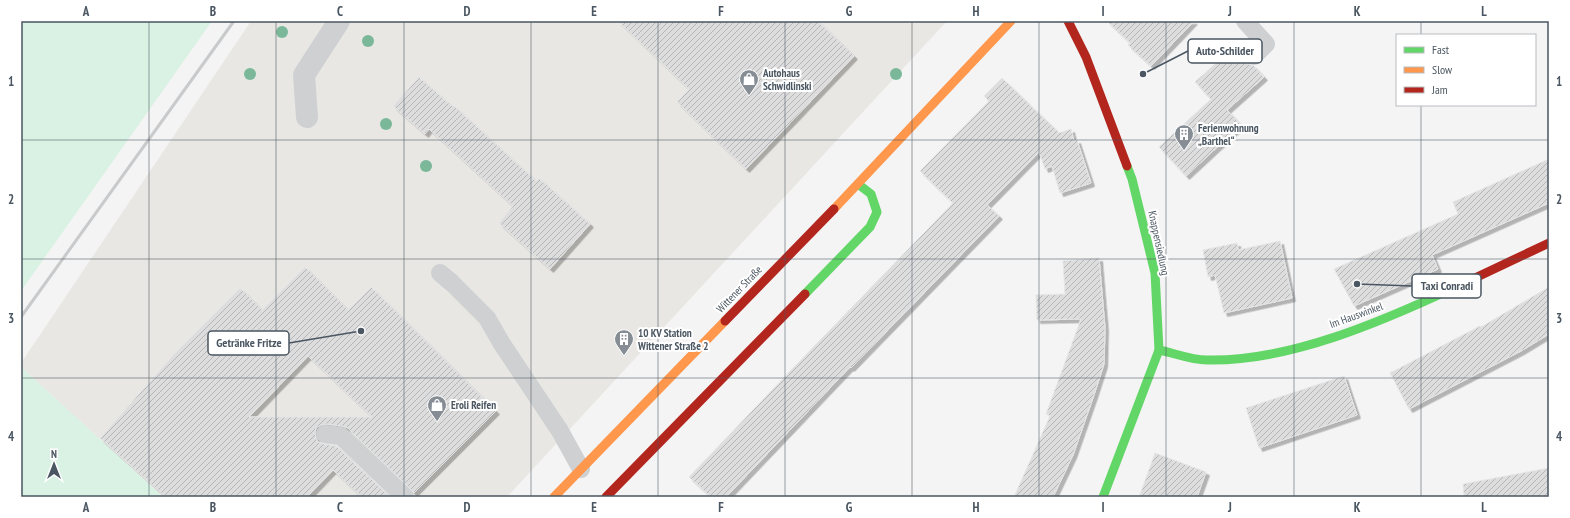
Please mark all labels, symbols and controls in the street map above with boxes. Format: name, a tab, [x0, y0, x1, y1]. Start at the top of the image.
text: A	[82, 3, 90, 20]
text: B	[210, 3, 216, 20]
text: C	[337, 3, 343, 20]
text: D	[464, 3, 471, 20]
text: E	[591, 3, 597, 20]
text: F	[718, 3, 724, 20]
text: G	[846, 3, 853, 20]
text: H	[973, 3, 980, 20]
text: I	[1101, 3, 1105, 20]
text: J	[1227, 3, 1232, 20]
text: K	[1354, 3, 1361, 20]
text: L	[1481, 3, 1487, 20]
legend	[1396, 34, 1536, 106]
callout: Auto-Schilder	[1188, 39, 1262, 63]
text: Fast	[1432, 42, 1450, 57]
text: Auto-Schilder	[1195, 43, 1255, 58]
text: Slow	[1432, 62, 1453, 77]
place label: Autohaus Schwidlinski	[762, 66, 812, 93]
shop icon: Autohaus Schwidlinski	[738, 68, 760, 96]
text: 1	[8, 73, 14, 90]
text: 1	[1556, 73, 1562, 90]
text: Jam	[1431, 82, 1448, 97]
place label: Ferienwohnung „Barthel“	[1198, 121, 1259, 148]
building icon: Ferienwohnung „Barthel“	[1173, 123, 1195, 151]
text: 2	[8, 191, 14, 208]
text: 2	[1556, 191, 1562, 208]
street label: Knappensiedlung	[1145, 209, 1173, 277]
street label: Wittener Straße	[713, 262, 765, 315]
callout: Taxi Conradi	[1412, 274, 1481, 298]
text: Taxi Conradi	[1421, 278, 1473, 293]
street label: Im Hauswinkel	[1327, 299, 1385, 331]
text: 3	[8, 310, 14, 327]
text: 3	[1556, 310, 1562, 327]
place label: 10 KV Station Wittener Straße 2	[637, 326, 708, 353]
building icon: 10 KV Station Wittener Straße 2	[613, 328, 635, 356]
callout: Getränke Fritze	[208, 331, 289, 355]
text: Getränke Fritze	[216, 335, 282, 350]
shop icon: Eroli Reifen	[426, 394, 448, 422]
place label: Eroli Reifen	[451, 398, 496, 412]
text: 4	[8, 428, 15, 445]
text: 4	[1556, 428, 1563, 445]
north arrow	[34, 444, 74, 484]
text: N	[51, 447, 57, 461]
text: A	[82, 499, 90, 516]
text: B	[210, 499, 216, 516]
text: C	[337, 499, 343, 516]
text: D	[464, 499, 471, 516]
text: E	[591, 499, 597, 516]
text: F	[718, 499, 724, 516]
text: G	[846, 499, 853, 516]
text: H	[973, 499, 980, 516]
text: I	[1101, 499, 1105, 516]
text: J	[1227, 499, 1232, 516]
text: K	[1354, 499, 1361, 516]
text: L	[1481, 499, 1487, 516]

